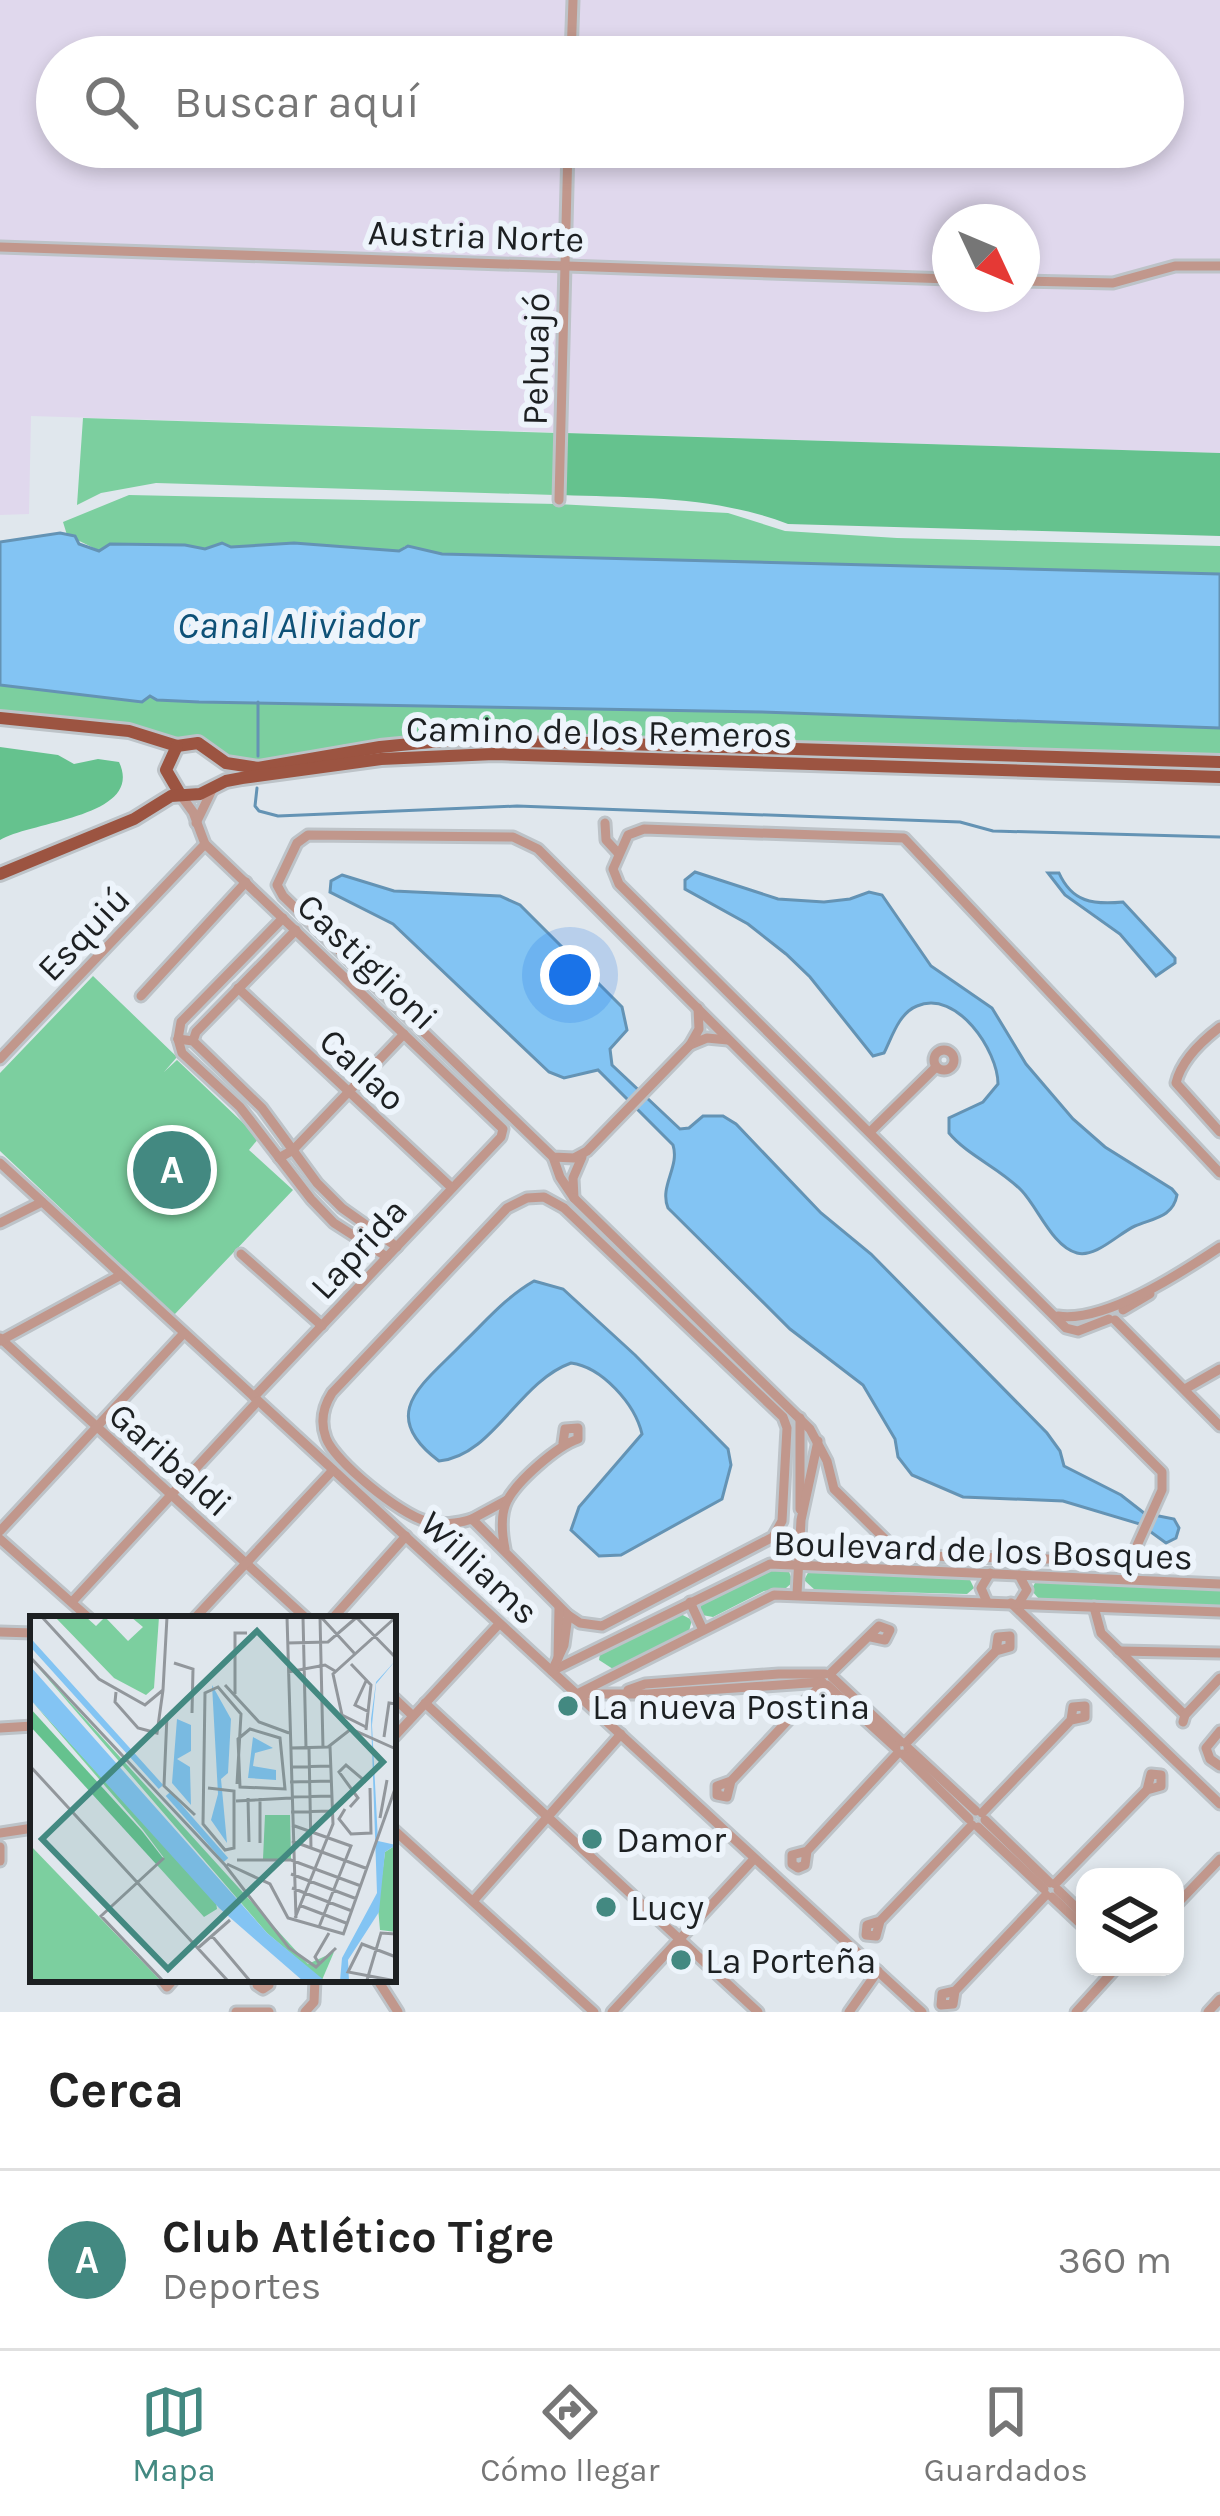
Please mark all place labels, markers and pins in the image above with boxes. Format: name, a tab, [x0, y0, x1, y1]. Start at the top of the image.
pin: A	[133, 1125, 211, 1215]
place label: La nueva Postina	[592, 1686, 870, 1728]
marker: La nueva Postina	[555, 1693, 581, 1719]
place label: Damor	[616, 1819, 727, 1861]
marker: Damor	[579, 1826, 605, 1852]
place label: Lucy	[630, 1887, 704, 1929]
marker: Lucy	[593, 1894, 619, 1920]
place label: La Porteña	[705, 1940, 876, 1982]
marker: La Porteña	[668, 1947, 694, 1973]

